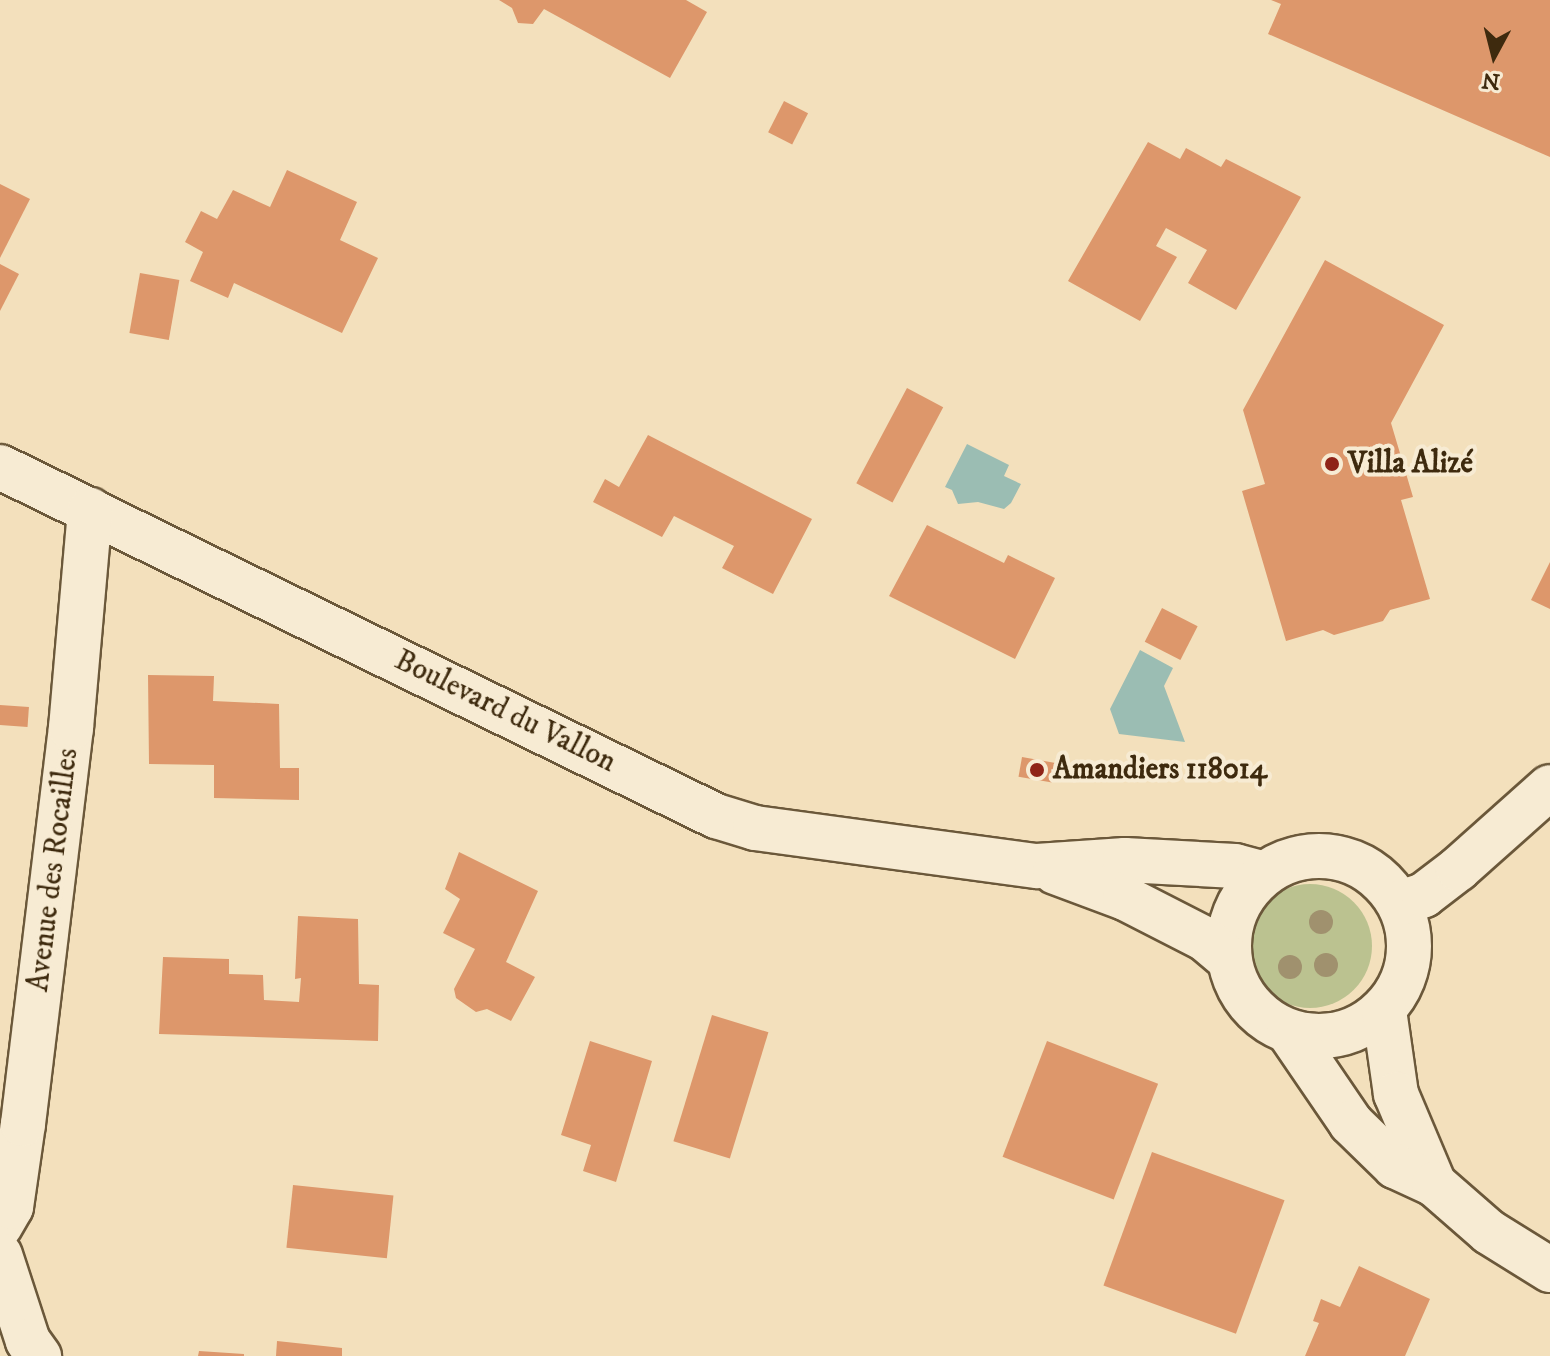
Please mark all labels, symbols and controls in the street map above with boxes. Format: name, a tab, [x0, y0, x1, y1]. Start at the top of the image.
north arrow	[1454, 16, 1534, 96]
text: N	[1480, 66, 1502, 95]
place label: Villa Alizé	[1348, 446, 1473, 482]
marker: Villa Alizé	[1323, 455, 1341, 473]
street label: Boulevard du Vallon	[388, 643, 622, 781]
street label: Avenue des Rocailles	[21, 746, 87, 994]
place label: Amandiers 118014	[1053, 752, 1267, 788]
marker: Amandiers 118014	[1028, 761, 1046, 779]

